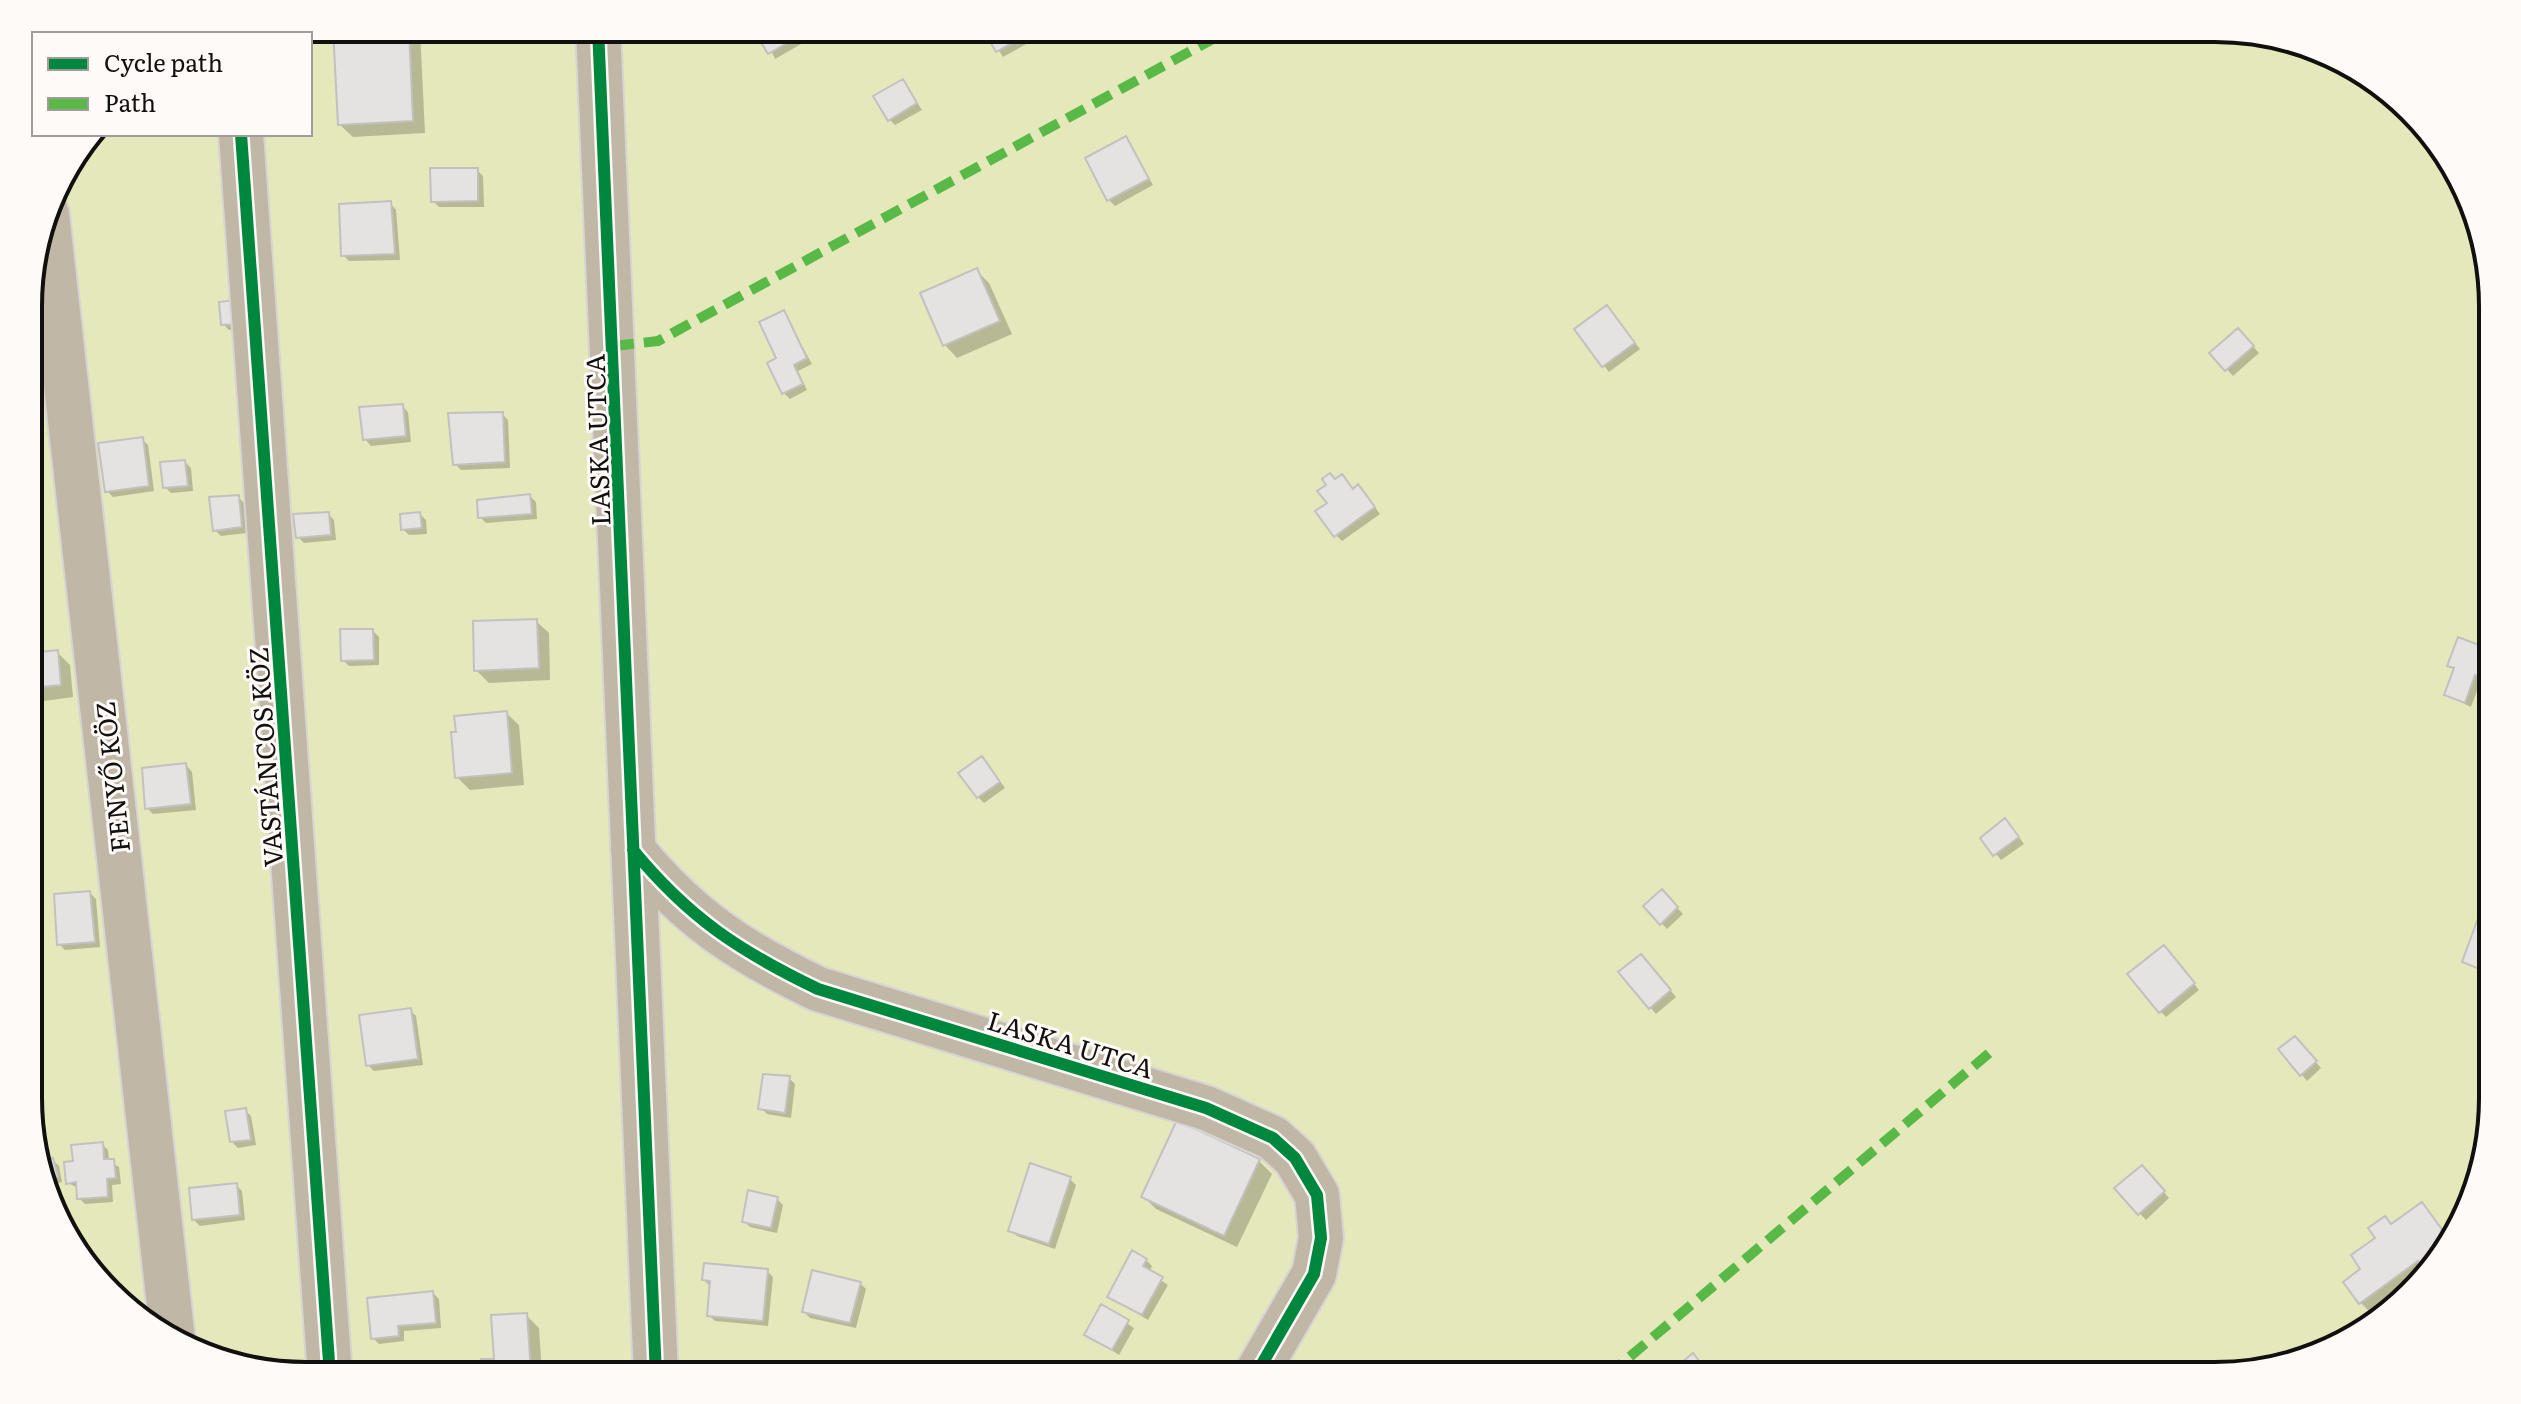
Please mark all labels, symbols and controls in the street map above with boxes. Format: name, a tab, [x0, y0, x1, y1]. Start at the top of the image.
legend	[32, 32, 312, 136]
text: Cycle path	[104, 44, 223, 79]
text: Path	[104, 84, 156, 119]
street label: LASKA UTCA	[574, 353, 618, 527]
street label: VASTÁNCOS KÖZ	[237, 646, 291, 868]
street label: FENYŐ KÖZ	[84, 700, 138, 854]
street label: LASKA UTCA	[983, 999, 1159, 1087]

